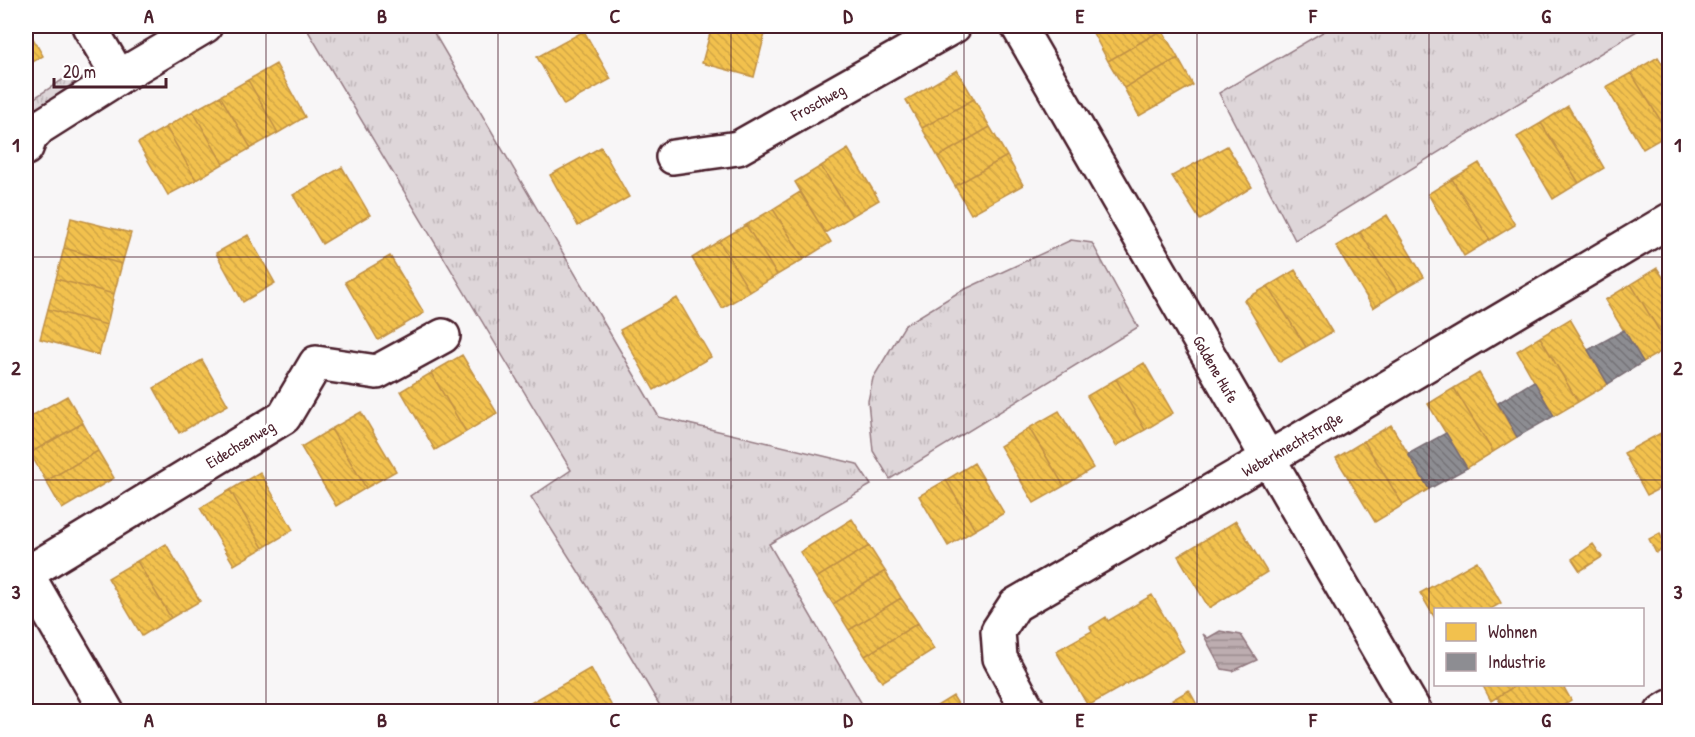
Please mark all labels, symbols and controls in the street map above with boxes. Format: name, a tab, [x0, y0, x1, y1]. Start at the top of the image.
text: A	[144, 2, 154, 29]
text: B	[377, 2, 387, 29]
text: C	[610, 2, 621, 29]
text: D	[843, 2, 853, 29]
text: E	[1076, 2, 1085, 29]
text: F	[1308, 2, 1318, 29]
text: G	[1541, 2, 1551, 29]
scale bar	[54, 51, 166, 89]
text: 20 m	[63, 59, 96, 84]
street label: Froschweg	[786, 78, 849, 126]
text: 1	[12, 131, 20, 158]
text: 1	[1674, 131, 1682, 158]
street label: Goldene Hufe	[1188, 331, 1244, 407]
text: 2	[11, 354, 21, 381]
text: 2	[1673, 354, 1683, 381]
street label: Weberknechtstraße	[1238, 406, 1347, 482]
street label: Eidechsenweg	[201, 415, 279, 473]
text: 3	[12, 578, 21, 605]
text: 3	[1674, 578, 1683, 605]
legend	[1434, 608, 1644, 686]
text: Wohnen	[1488, 619, 1537, 644]
text: Industrie	[1488, 649, 1546, 674]
text: A	[144, 706, 154, 733]
text: B	[377, 706, 387, 733]
text: C	[610, 706, 621, 733]
text: D	[843, 706, 853, 733]
text: E	[1076, 706, 1085, 733]
text: F	[1308, 706, 1318, 733]
text: G	[1541, 706, 1551, 733]

